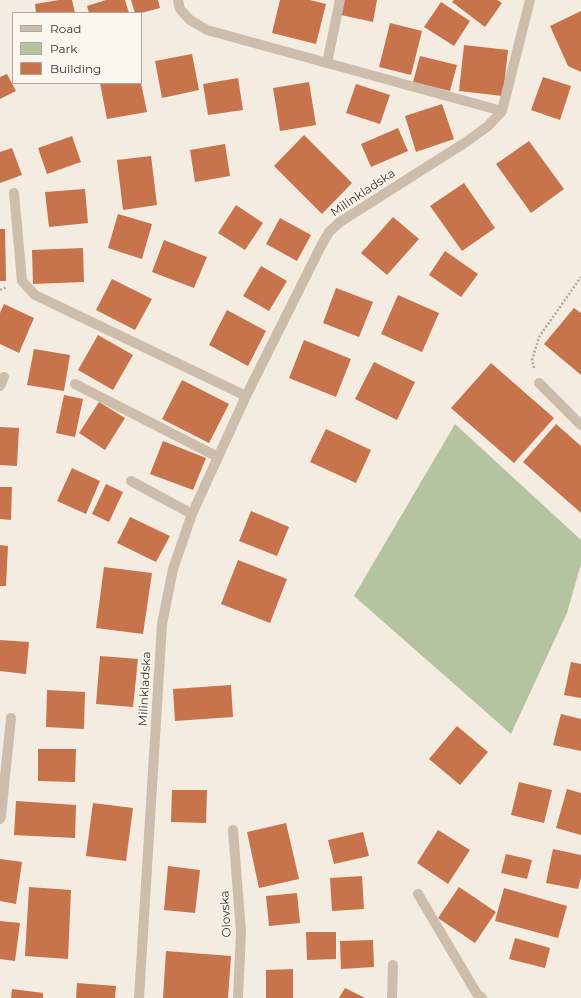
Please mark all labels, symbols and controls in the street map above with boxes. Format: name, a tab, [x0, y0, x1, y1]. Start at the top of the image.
legend	[12, 12, 142, 84]
text: Road	[50, 21, 81, 36]
text: Park	[50, 41, 77, 56]
text: Building	[50, 61, 101, 76]
street label: Milinkladska	[328, 166, 398, 220]
street label: Milinkladska	[136, 651, 154, 727]
street label: Olovska	[218, 890, 234, 938]

